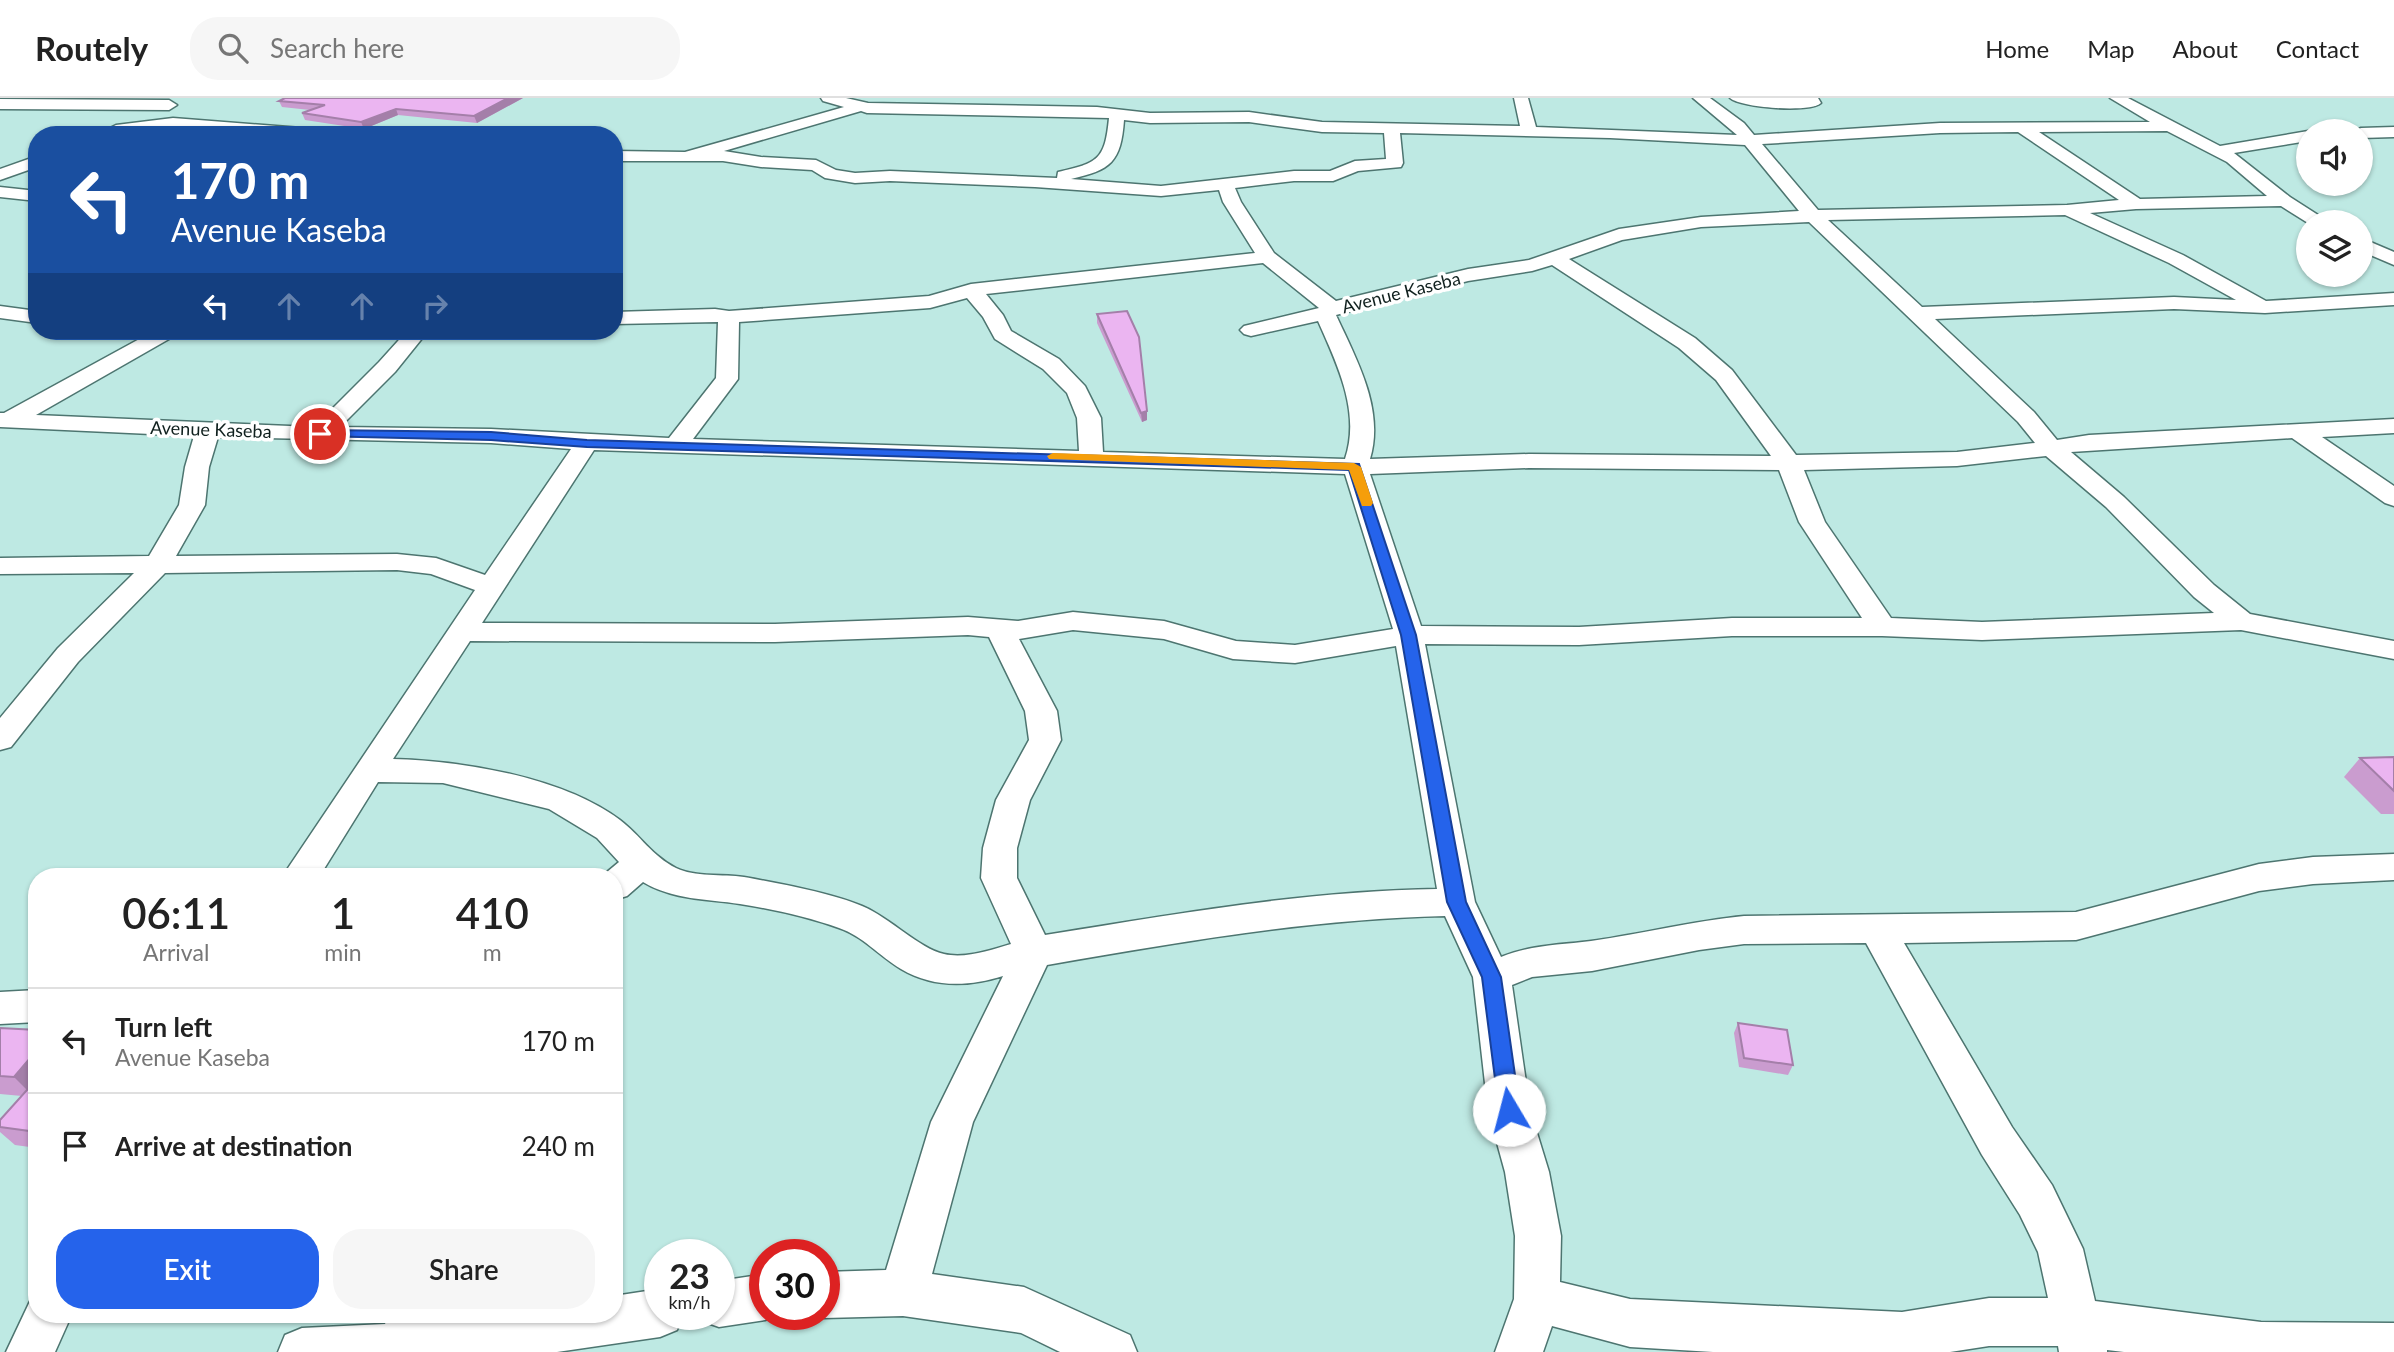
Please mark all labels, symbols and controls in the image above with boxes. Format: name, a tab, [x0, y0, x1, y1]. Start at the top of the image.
search box	[190, 17, 680, 80]
text: Routely	[35, 28, 148, 68]
icon: search	[214, 29, 252, 67]
text: Search here	[270, 32, 404, 64]
text: Home	[1985, 34, 2049, 63]
text: Map	[2087, 34, 2135, 63]
text: About	[2173, 34, 2238, 63]
text: Contact	[2276, 34, 2359, 63]
map controls	[2296, 119, 2373, 287]
button: sound	[2296, 119, 2373, 196]
text: 170 m	[171, 151, 309, 209]
icon: left	[56, 154, 147, 245]
text: Avenue Kaseba	[171, 210, 387, 249]
button: layers	[2296, 210, 2373, 287]
street label: Avenue Kaseba	[1339, 267, 1463, 317]
icon: left	[197, 287, 235, 325]
icon: ahead	[270, 287, 308, 325]
icon: ahead	[343, 287, 381, 325]
icon: right	[416, 287, 454, 325]
pin	[290, 404, 350, 464]
icon: arrive	[301, 415, 339, 453]
street label: Avenue Kaseba	[150, 416, 272, 442]
text: 06:11	[122, 888, 230, 938]
text: 1	[331, 888, 355, 938]
text: 410	[456, 888, 529, 938]
text: Arrival	[143, 938, 209, 966]
text: min	[324, 938, 362, 966]
text: m	[483, 938, 502, 966]
text: Turn left	[115, 1011, 212, 1043]
icon: left	[56, 1022, 94, 1060]
text: 170 m	[522, 1025, 595, 1057]
text: Avenue Kaseba	[115, 1043, 270, 1071]
position arrow	[1472, 1073, 1546, 1147]
icon: arrive	[56, 1127, 94, 1165]
text: Arrive at destination	[115, 1130, 352, 1162]
text: 240 m	[522, 1130, 595, 1162]
button: Exit	[56, 1229, 319, 1309]
button: Share	[333, 1229, 595, 1309]
speed limit sign: 30	[749, 1239, 840, 1330]
text: 23	[669, 1254, 710, 1296]
text: km/h	[668, 1291, 711, 1313]

